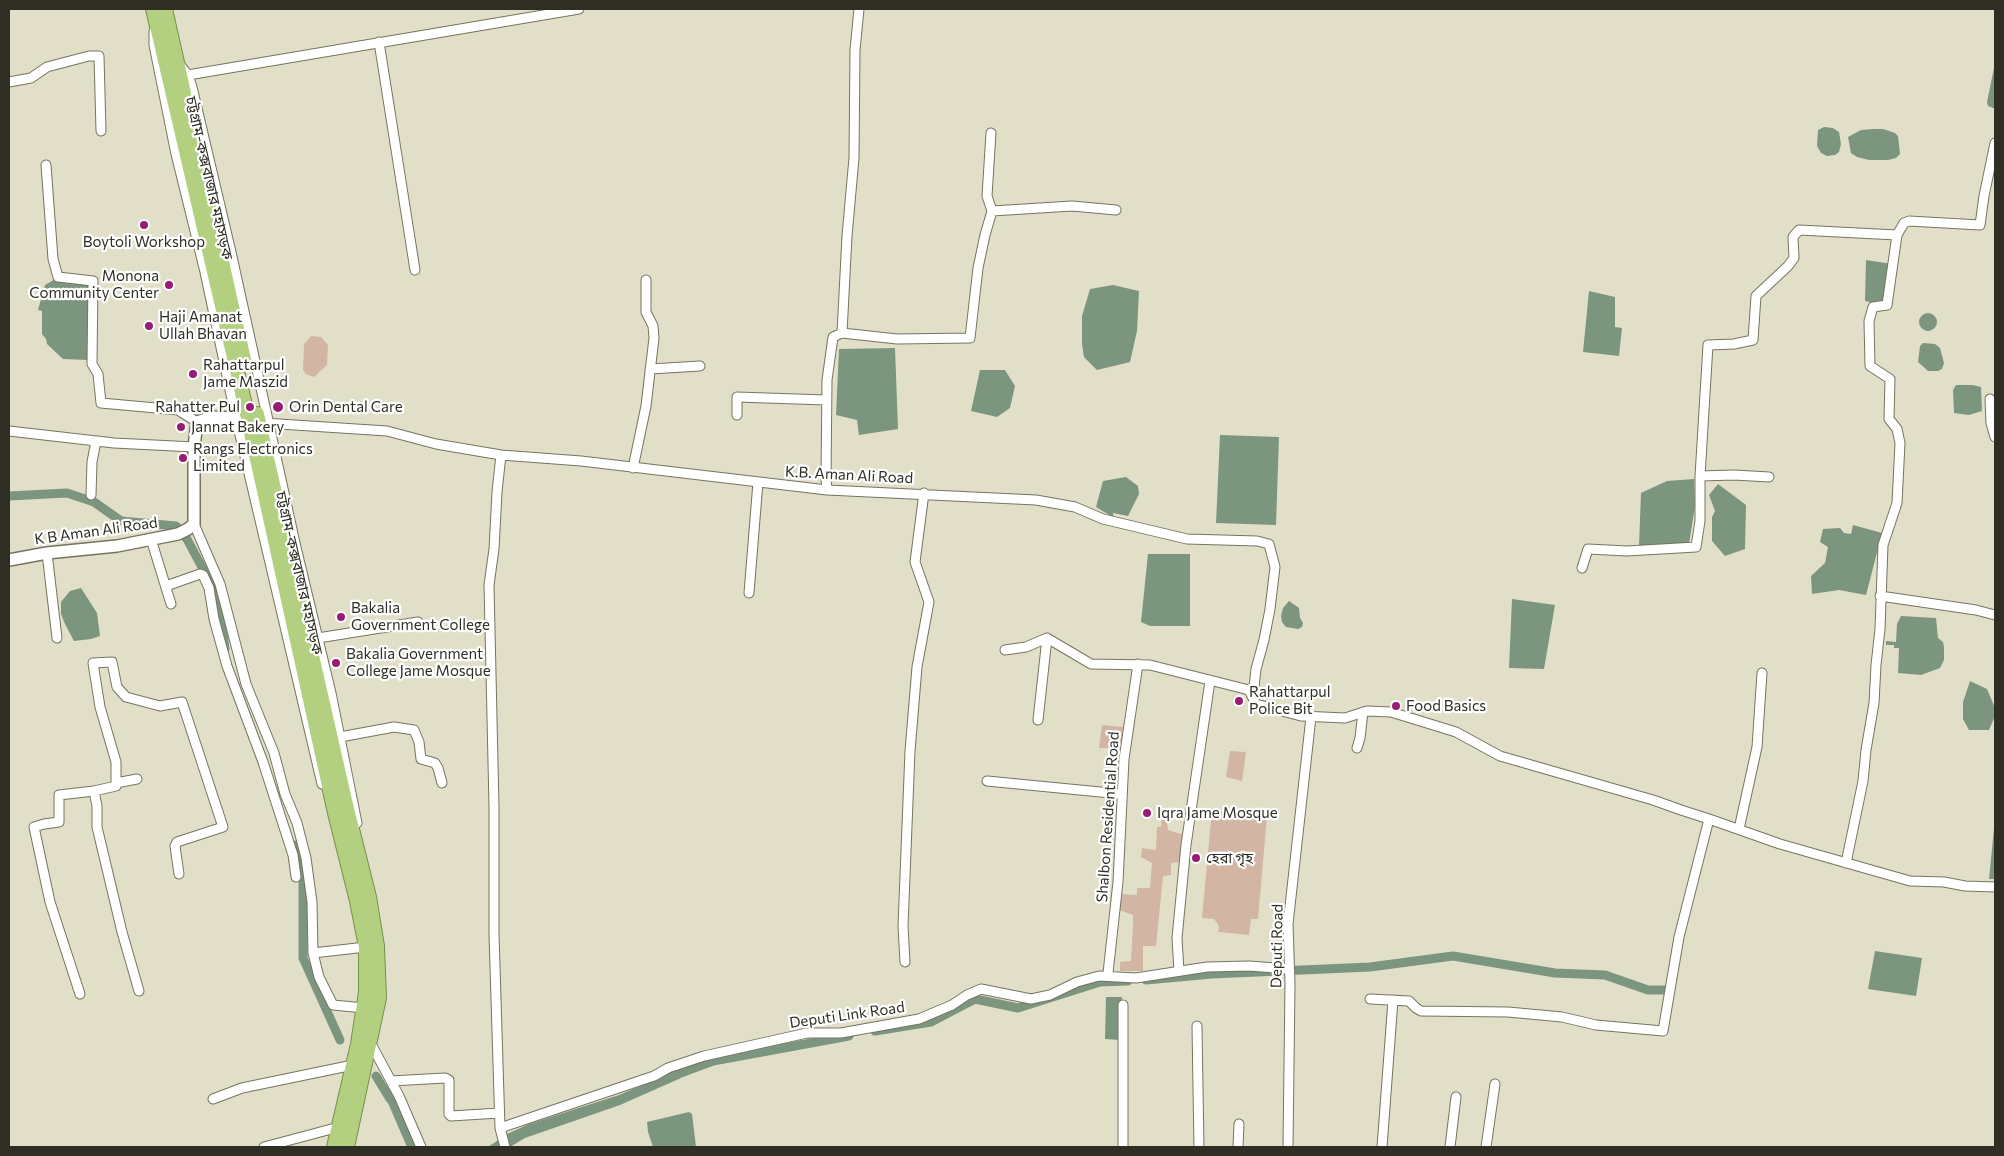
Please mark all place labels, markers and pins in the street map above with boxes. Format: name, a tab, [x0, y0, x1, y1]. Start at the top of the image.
marker: Boytoli Workshop	[138, 219, 150, 231]
place label: Boytoli Workshop	[83, 233, 205, 251]
place label: Monona Community Center	[29, 267, 159, 302]
marker: Monona Community Center	[163, 279, 175, 291]
place label: Haji Amanat Ullah Bhavan	[159, 308, 247, 343]
marker: Haji Amanat Ullah Bhavan	[143, 320, 155, 332]
place label: Rahattarpul Jame Maszid	[203, 356, 288, 391]
marker: Rahattarpul Jame Maszid	[187, 368, 199, 380]
place label: Rahatter Pul	[155, 398, 240, 416]
place label: Orin Dental Care	[289, 398, 403, 416]
marker: Orin Dental Care	[271, 400, 285, 414]
marker: Rahatter Pul	[244, 401, 256, 413]
place label: Jannat Bakery	[191, 418, 284, 436]
marker: Jannat Bakery	[175, 421, 187, 433]
place label: Rangs Electronics Limited	[193, 440, 313, 475]
marker: Rangs Electronics Limited	[177, 452, 189, 464]
place label: Bakalia Government College	[351, 599, 490, 634]
marker: Bakalia Government College	[335, 611, 347, 623]
place label: Bakalia Government College Jame Mosque	[346, 645, 491, 680]
marker: Bakalia Government College Jame Mosque	[330, 657, 342, 669]
place label: Rahattarpul Police Bit	[1249, 683, 1330, 718]
marker: Rahattarpul Police Bit	[1233, 695, 1245, 707]
place label: Food Basics	[1406, 697, 1486, 715]
marker: Food Basics	[1390, 700, 1402, 712]
place label: Iqra Jame Mosque	[1157, 804, 1278, 822]
marker: Iqra Jame Mosque	[1141, 807, 1153, 819]
place label: হেরা গৃহ	[1206, 849, 1253, 867]
marker: হেরা গৃহ	[1190, 852, 1202, 864]

